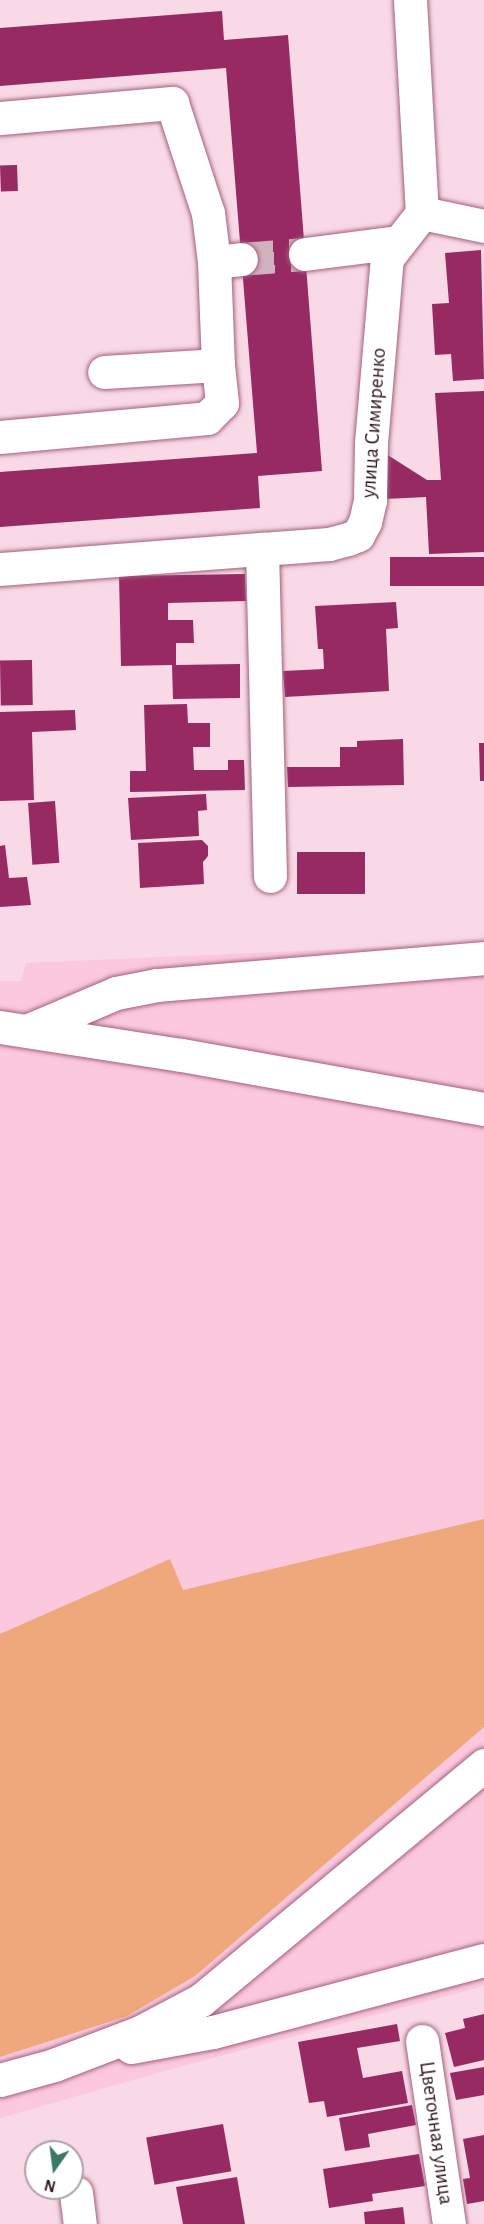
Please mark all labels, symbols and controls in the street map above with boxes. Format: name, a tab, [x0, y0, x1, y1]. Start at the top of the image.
street label: улица Симиренко	[356, 347, 392, 499]
street label: Цветочная улица	[413, 2060, 459, 2206]
north arrow	[24, 2140, 84, 2200]
text: N	[43, 2176, 57, 2195]

